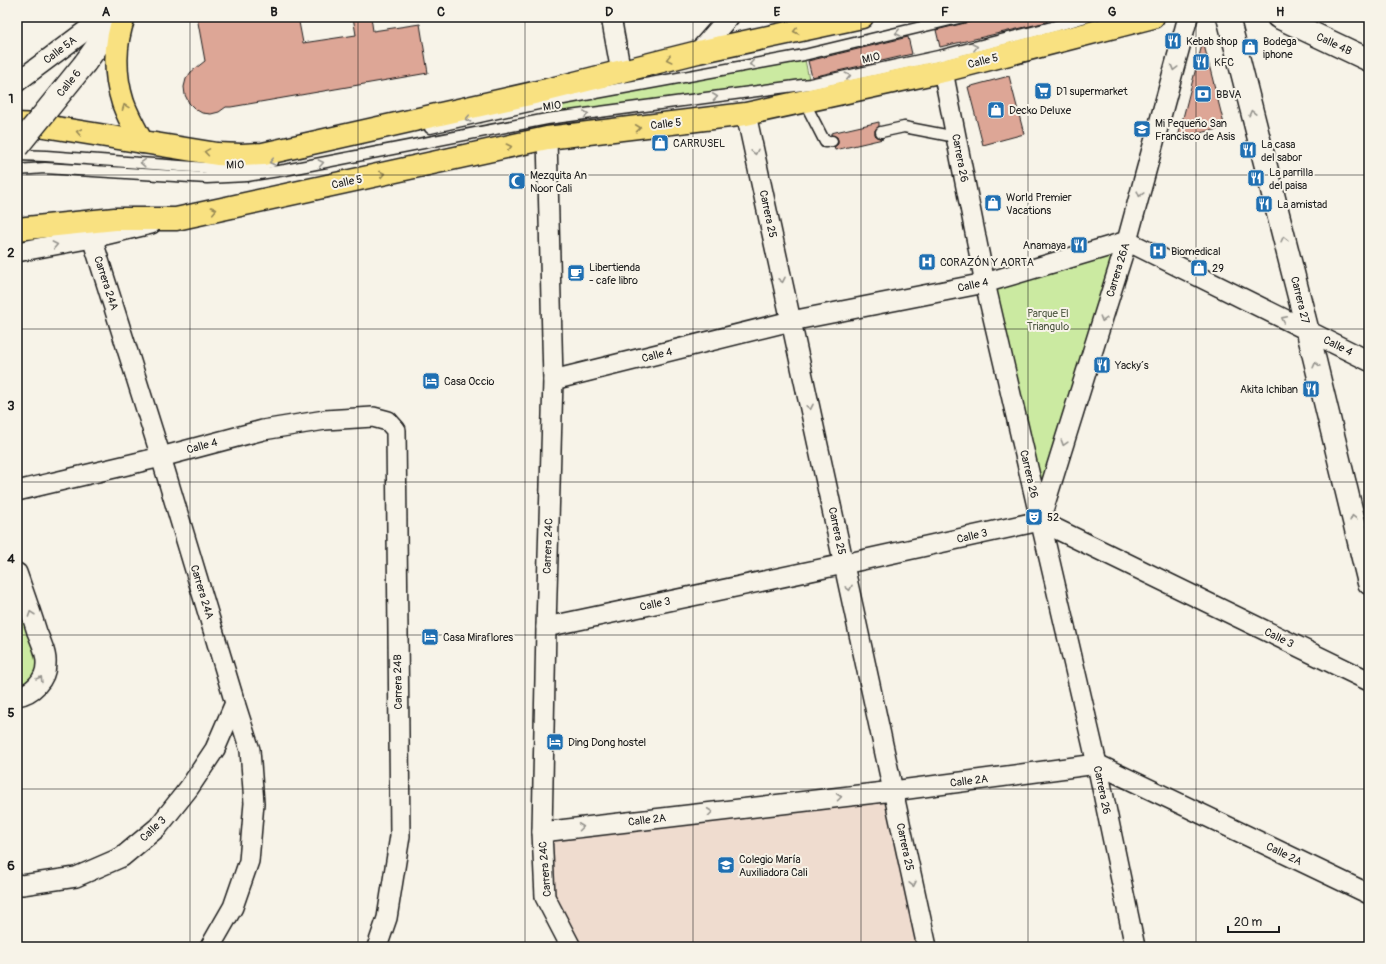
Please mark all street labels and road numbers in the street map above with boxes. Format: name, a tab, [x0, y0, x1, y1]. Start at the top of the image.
street label: Calle 4B	[1314, 30, 1354, 58]
street label: Calle 5A	[41, 33, 79, 67]
street label: MIO	[861, 50, 881, 66]
street label: Calle 5	[966, 51, 1000, 71]
street label: Calle 6	[54, 67, 84, 99]
street label: MIO	[542, 98, 562, 114]
street label: Calle 5	[650, 116, 682, 132]
street label: Carrera 26	[949, 133, 971, 183]
street label: MIO	[226, 158, 244, 172]
street label: Calle 5	[331, 172, 363, 192]
street label: Carrera 25	[757, 189, 779, 239]
street label: Carrera 26A	[1104, 241, 1132, 299]
street label: Carrera 24A	[91, 254, 121, 312]
street label: Calle 4	[956, 275, 990, 295]
street label: Carrera 27	[1288, 275, 1312, 325]
street label: Calle 4	[1321, 333, 1355, 359]
street label: Calle 4	[640, 345, 674, 365]
street label: Calle 4	[185, 436, 219, 456]
street label: Carrera 26	[1017, 449, 1041, 499]
street label: Carrera 25	[826, 506, 848, 556]
street label: Carrera 24C	[541, 518, 555, 574]
street label: Calle 3	[955, 526, 989, 546]
street label: Carrera 24A	[188, 563, 216, 621]
street label: Calle 3	[638, 594, 672, 614]
street label: Calle 3	[1262, 625, 1296, 651]
street label: Carrera 24B	[391, 654, 405, 710]
street label: Carrera 26	[1091, 765, 1113, 815]
street label: Calle 2A	[949, 772, 989, 790]
street label: Calle 2A	[627, 811, 667, 829]
street label: Calle 3	[137, 814, 169, 844]
street label: Carrera 25	[894, 822, 916, 872]
street label: Carrera 24C	[536, 840, 554, 897]
street label: Calle 2A	[1264, 840, 1304, 868]

